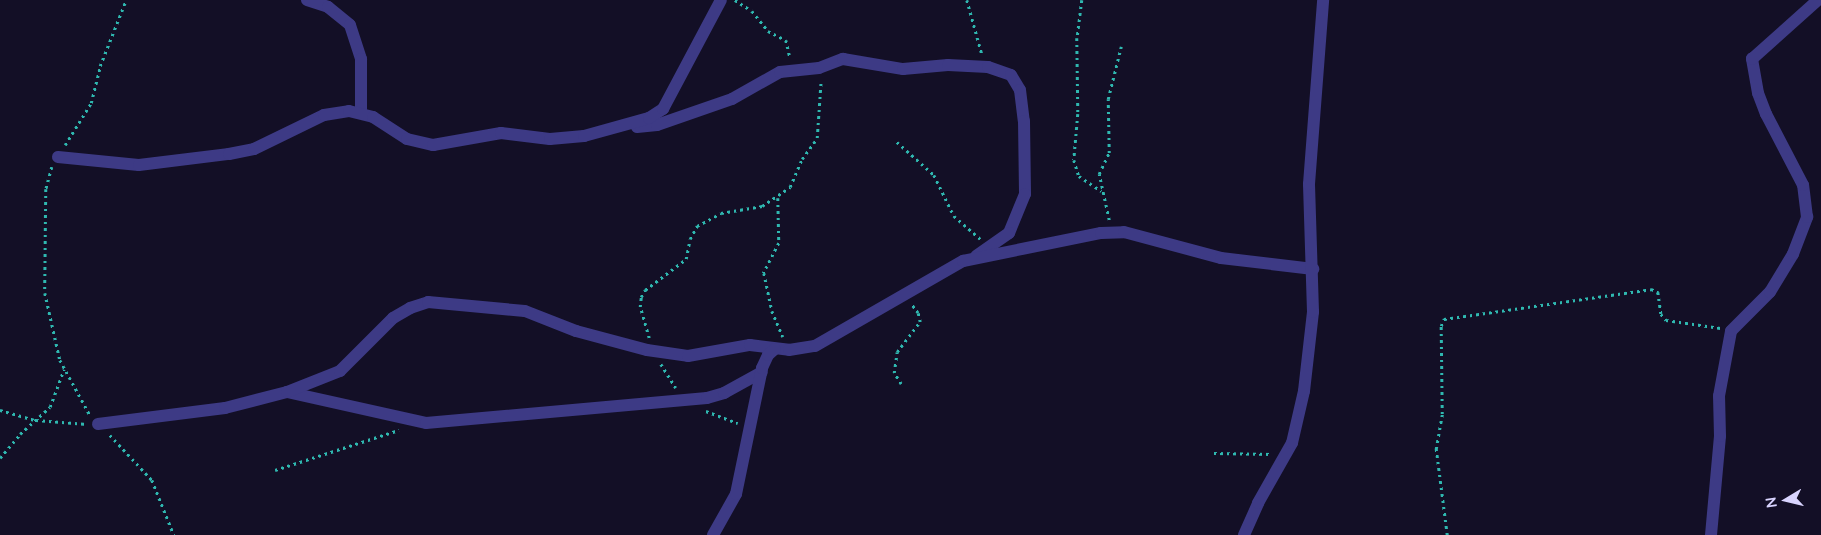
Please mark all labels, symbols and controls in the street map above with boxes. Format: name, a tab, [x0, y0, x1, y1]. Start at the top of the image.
north arrow	[1761, 475, 1811, 525]
text: N	[1761, 496, 1780, 509]

